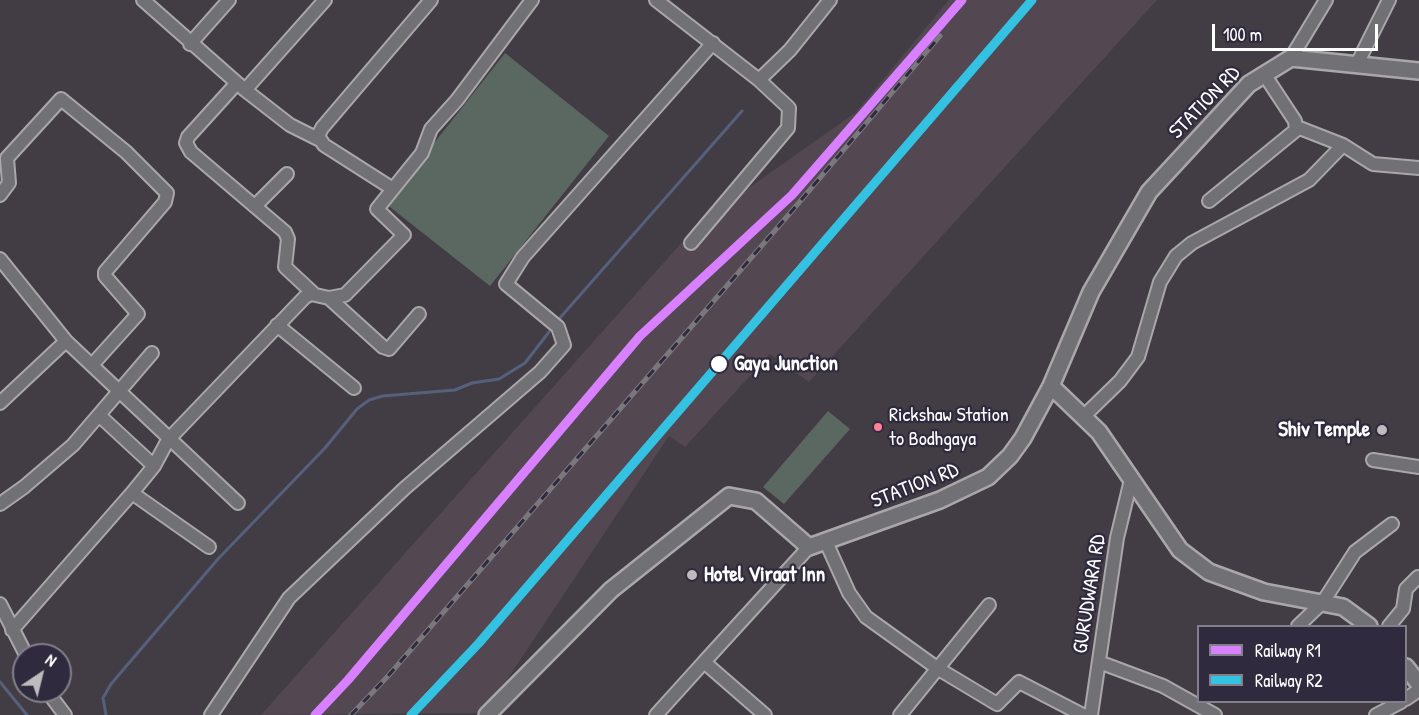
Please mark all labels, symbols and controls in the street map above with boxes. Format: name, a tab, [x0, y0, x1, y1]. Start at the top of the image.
scale bar	[1215, 12, 1382, 50]
text: 100 m	[1223, 22, 1262, 47]
street label: STATION RD	[1164, 61, 1246, 145]
place label: Gaya Junction	[734, 351, 838, 377]
marker: Gaya Junction	[709, 354, 729, 374]
place label: Rickshaw Station to Bodhgaya	[889, 404, 1009, 451]
place label: Shiv Temple	[1278, 417, 1370, 443]
marker: Rickshaw Station to Bodhgaya	[872, 421, 884, 433]
marker: Shiv Temple	[1375, 423, 1389, 437]
street label: STATION RD	[868, 458, 962, 514]
street label: GURUDWARA RD	[1068, 533, 1112, 655]
place label: Hotel Viraat Inn	[704, 562, 825, 588]
marker: Hotel Viraat Inn	[685, 568, 699, 582]
legend	[1197, 625, 1407, 703]
text: Railway R1	[1255, 638, 1321, 663]
north arrow	[12, 643, 72, 703]
text: N	[41, 648, 61, 671]
text: Railway R2	[1255, 668, 1323, 693]

